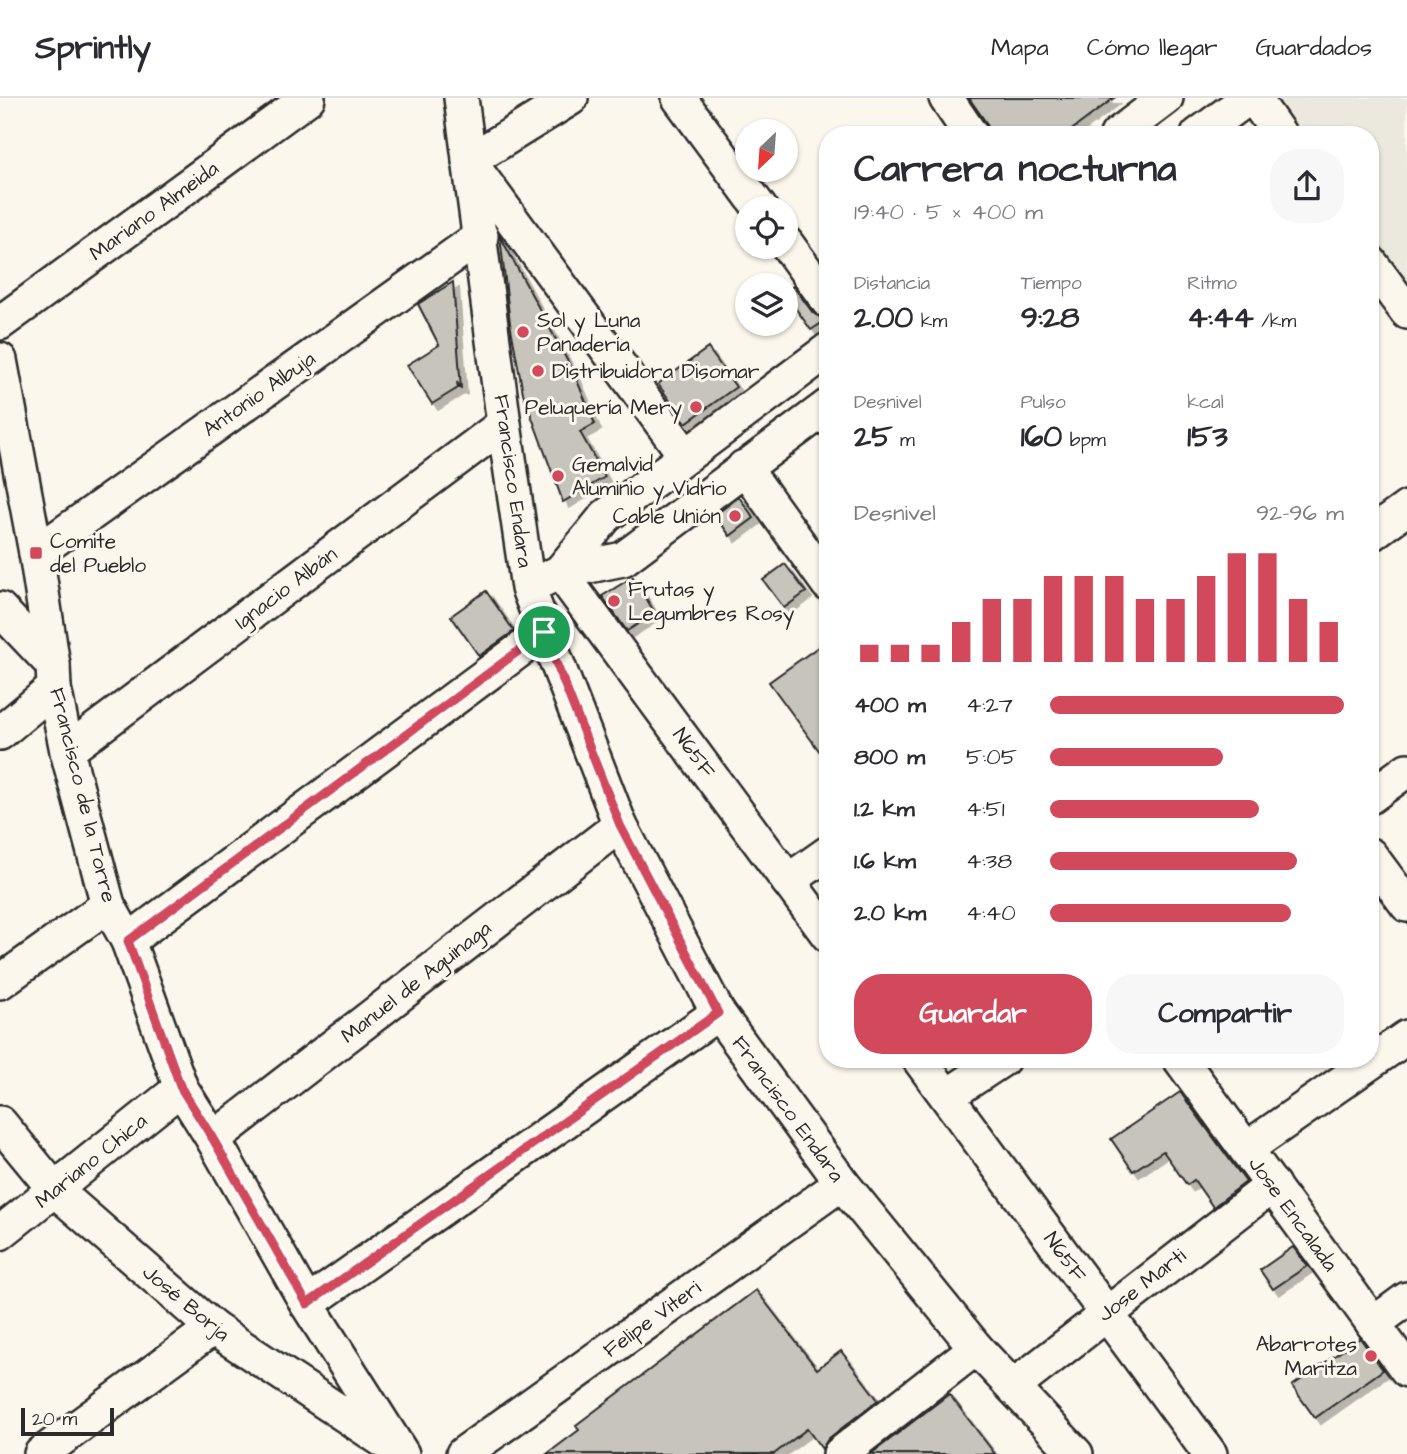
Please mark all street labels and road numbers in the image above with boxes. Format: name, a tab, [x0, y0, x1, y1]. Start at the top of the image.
street label: Mariano Almeida	[83, 154, 225, 268]
street label: Antonio Albuja	[197, 344, 322, 444]
street label: Francisco Endara	[486, 393, 540, 570]
street label: Ignacio Albán	[229, 540, 344, 638]
street label: Francisco de la Torre	[42, 685, 124, 905]
street label: N65F	[666, 722, 722, 784]
street label: Manuel de Aguinaga	[335, 914, 499, 1052]
street label: Francisco Endara	[725, 1030, 851, 1188]
street label: Mariano Chica	[29, 1107, 153, 1215]
street label: Jose Encalada	[1241, 1151, 1345, 1278]
street label: N65F	[1037, 1226, 1093, 1288]
street label: Jose Marti	[1092, 1241, 1192, 1329]
street label: José Borja	[136, 1258, 236, 1348]
street label: Felipe Viteri	[597, 1274, 708, 1365]

